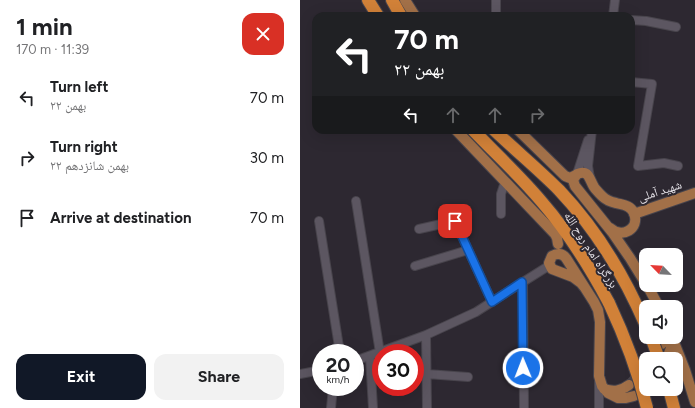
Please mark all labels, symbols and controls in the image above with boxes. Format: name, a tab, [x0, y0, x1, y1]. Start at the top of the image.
text: 1 min	[16, 12, 73, 41]
button: close	[242, 13, 284, 55]
text: 70 m	[394, 22, 459, 56]
icon: left	[328, 28, 380, 80]
text: 170 m · 11:39	[16, 42, 89, 57]
text: ۲۲ بهمن	[394, 58, 444, 80]
text: Turn left	[50, 78, 108, 96]
icon: left	[16, 87, 38, 109]
text: 70 m	[250, 89, 284, 107]
text: ۲۲ بهمن	[50, 98, 86, 113]
icon: left	[400, 104, 422, 126]
icon: ahead	[442, 104, 464, 126]
icon: ahead	[484, 104, 506, 126]
icon: right	[526, 104, 548, 126]
text: Turn right	[50, 138, 118, 156]
icon: right	[16, 147, 38, 169]
text: 30 m	[250, 149, 284, 167]
text: ۲۲ بهمن شانزدهم	[50, 158, 129, 173]
street label: شهید آملی	[636, 177, 684, 205]
pin	[438, 204, 472, 238]
icon: arrive	[16, 207, 38, 229]
text: Arrive at destination	[50, 209, 191, 227]
text: 70 m	[250, 209, 284, 227]
street label: بزرگراه امام روح الله	[560, 209, 621, 291]
icon: arrive	[444, 210, 466, 232]
north arrow	[639, 248, 683, 292]
map controls	[639, 248, 683, 396]
button: sound	[639, 300, 683, 344]
speed limit sign: 30	[372, 344, 424, 396]
position arrow	[502, 347, 544, 389]
button: search	[639, 352, 683, 396]
text: 20	[326, 353, 350, 377]
button: Exit	[16, 354, 146, 400]
button: Share	[154, 354, 284, 400]
text: km/h	[327, 373, 349, 386]

